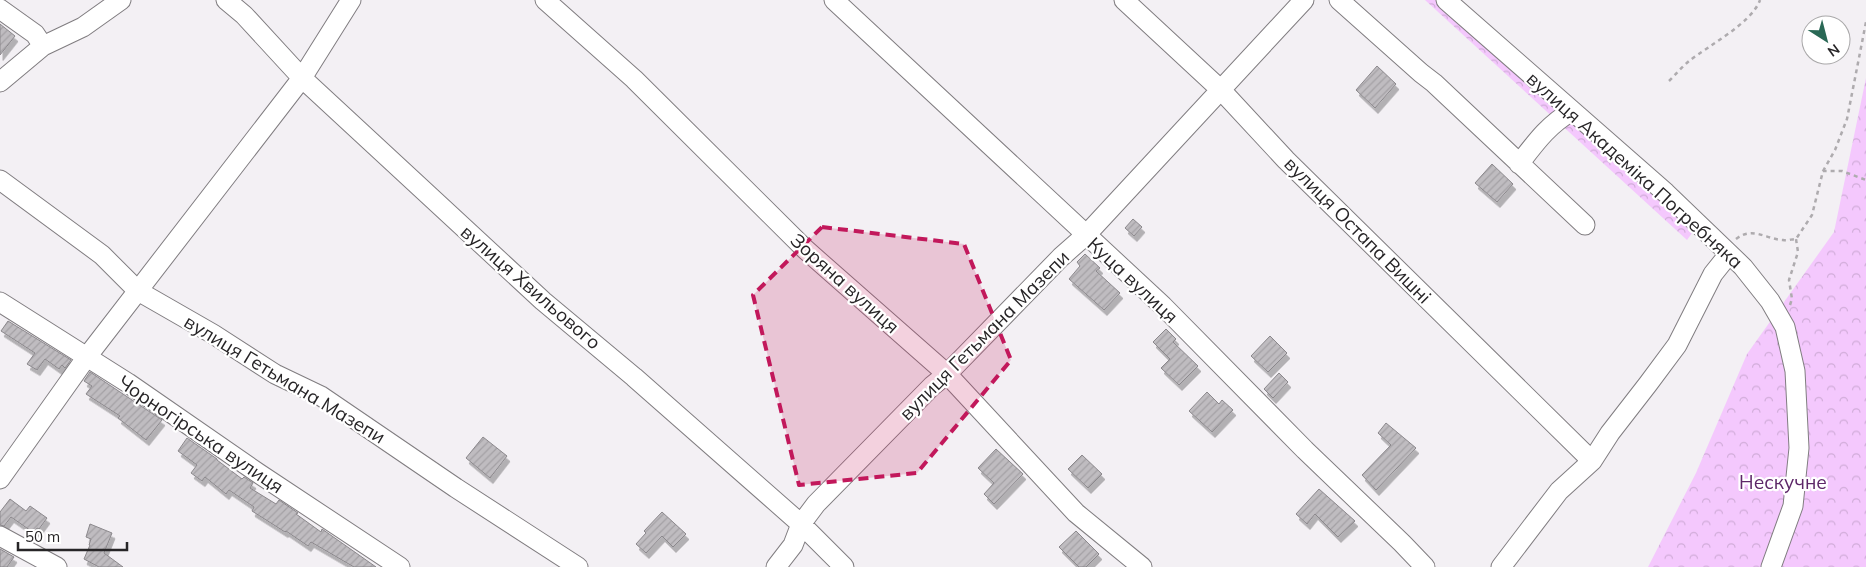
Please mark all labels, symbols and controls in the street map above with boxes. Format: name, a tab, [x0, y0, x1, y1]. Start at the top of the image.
north arrow	[1801, 15, 1851, 65]
text: N	[1824, 40, 1843, 61]
street label: вулиця Академіка Погребняка	[1522, 66, 1748, 274]
street label: вулиця Остапа Вишні	[1280, 152, 1436, 308]
street label: вулиця Хвильового	[456, 220, 606, 354]
street label: Зоряна вулиця	[786, 228, 904, 338]
street label: Куца вулиця	[1083, 232, 1183, 328]
street label: вулиця Гетьмана Мазепи	[894, 245, 1074, 425]
street label: вулиця Гетьмана Мазепи	[180, 309, 390, 449]
street label: Чорногірська вулиця	[114, 370, 288, 498]
park label: Нескучне	[1739, 470, 1827, 494]
scale bar	[18, 520, 126, 552]
text: 50 m	[25, 527, 60, 546]

